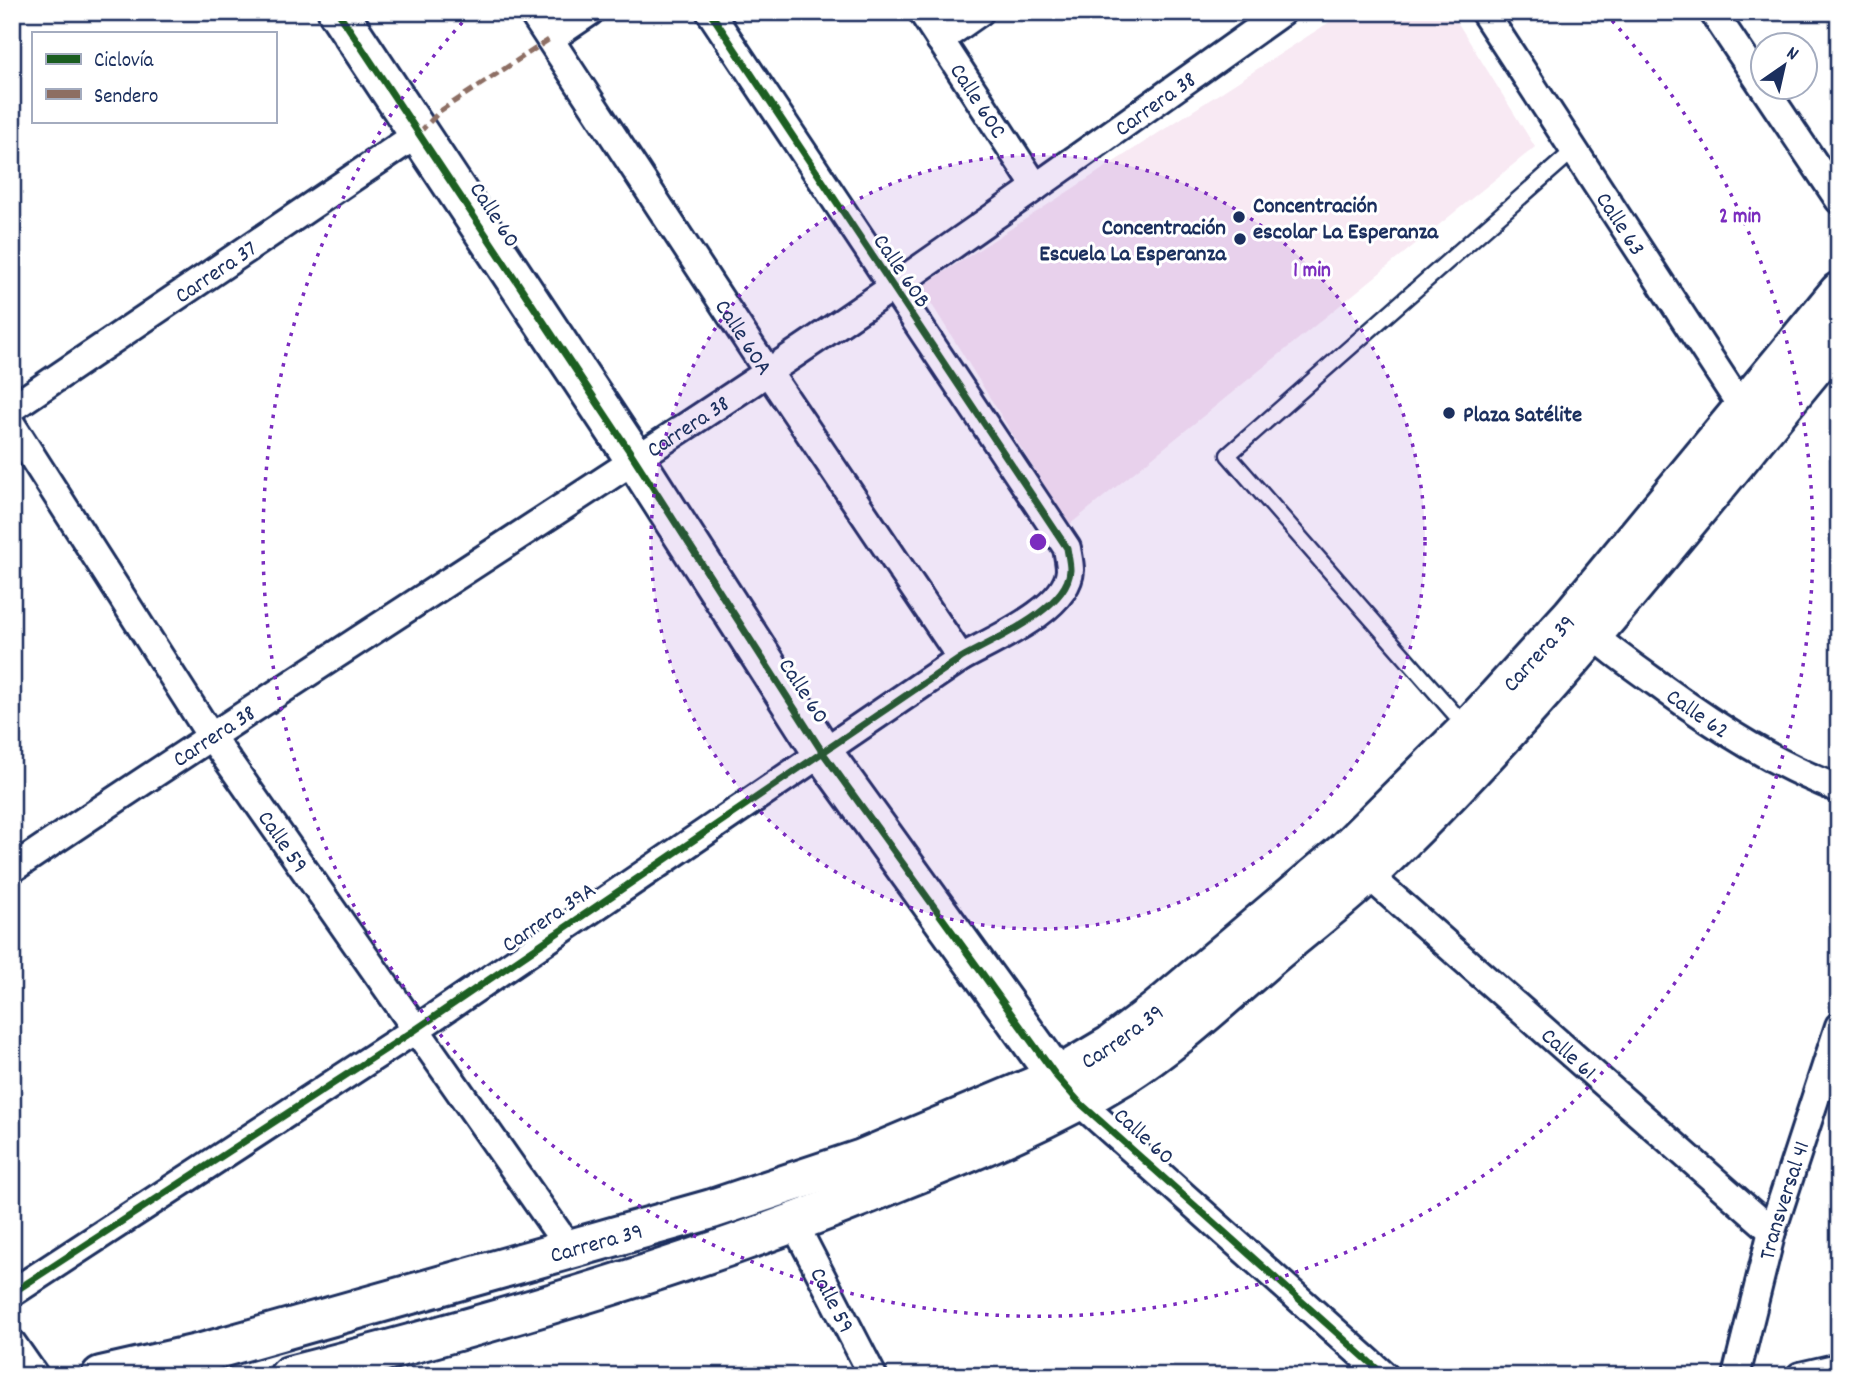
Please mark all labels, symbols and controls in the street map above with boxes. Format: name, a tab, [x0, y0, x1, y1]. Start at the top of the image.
legend	[32, 32, 276, 122]
north arrow	[1750, 32, 1820, 102]
text: N	[1780, 41, 1803, 69]
text: Ciclovía	[94, 47, 155, 77]
street label: Calle 60C	[940, 58, 1013, 146]
street label: Carrera 38	[1109, 65, 1204, 146]
text: Sendero	[94, 83, 158, 113]
street label: Calle 60	[460, 177, 527, 255]
street label: Calle 63	[1586, 187, 1652, 263]
place label: Concentración escolar La Esperanza	[1253, 191, 1439, 250]
text: 2 min	[1719, 203, 1761, 233]
marker: Concentración escolar La Esperanza	[1231, 209, 1247, 225]
place label: Concentración Escuela La Esperanza	[1039, 213, 1227, 272]
street label: Calle 60B	[863, 228, 937, 316]
marker: Concentración Escuela La Esperanza	[1232, 231, 1248, 247]
street label: Carrera 37	[169, 234, 265, 313]
text: 1 min	[1293, 257, 1331, 287]
street label: Calle 60A	[705, 294, 779, 383]
street label: Carrera 38	[641, 389, 737, 468]
place label: Plaza Satélite	[1463, 400, 1582, 433]
marker: Plaza Satélite	[1441, 405, 1457, 421]
centre of rings	[1026, 530, 1050, 554]
street label: Carrera 39	[1496, 609, 1585, 701]
street label: Calle 60	[769, 653, 836, 731]
street label: Calle 62	[1658, 682, 1734, 749]
street label: Carrera 38	[167, 698, 263, 777]
street label: Calle 59	[248, 805, 315, 881]
street label: Carrera 39A	[496, 875, 604, 963]
street label: Carrera 39	[1076, 998, 1172, 1079]
street label: Calle 61	[1532, 1021, 1602, 1089]
street label: Calle 60	[1105, 1101, 1181, 1174]
street label: Transversal 41	[1752, 1138, 1820, 1264]
street label: Carrera 39	[547, 1216, 647, 1274]
street label: Calle 59	[800, 1262, 861, 1340]

